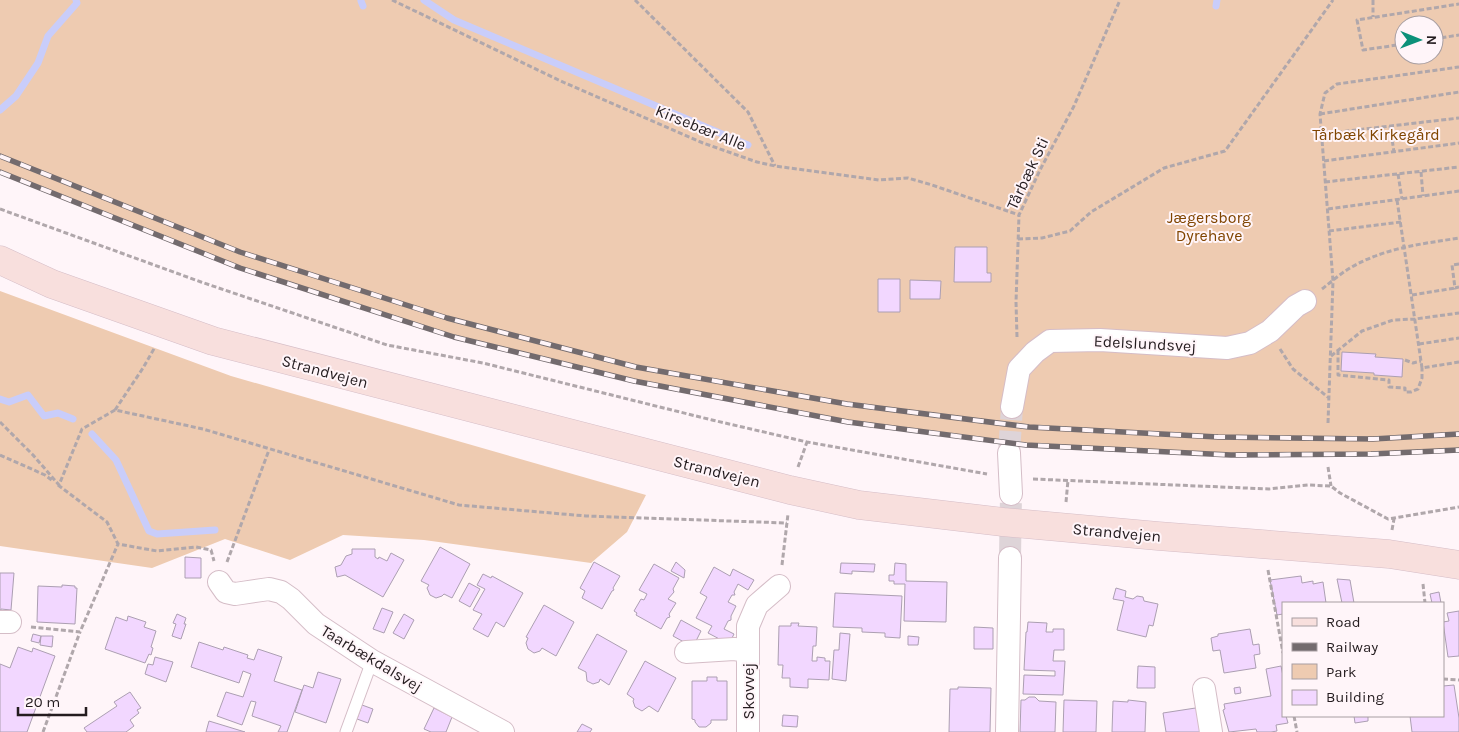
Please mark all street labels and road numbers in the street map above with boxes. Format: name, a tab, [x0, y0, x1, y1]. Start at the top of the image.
street label: Kirsebær Alle	[653, 101, 749, 154]
street label: Tårbæk Sti	[1002, 134, 1052, 212]
street label: Edelslundsvej	[1093, 331, 1197, 356]
street label: Strandvejen	[280, 351, 370, 392]
street label: Strandvejen	[672, 452, 762, 491]
street label: Strandvejen	[1072, 519, 1162, 546]
street label: Taarbækdalsvej	[318, 621, 426, 696]
street label: Skovvej	[739, 663, 758, 719]

